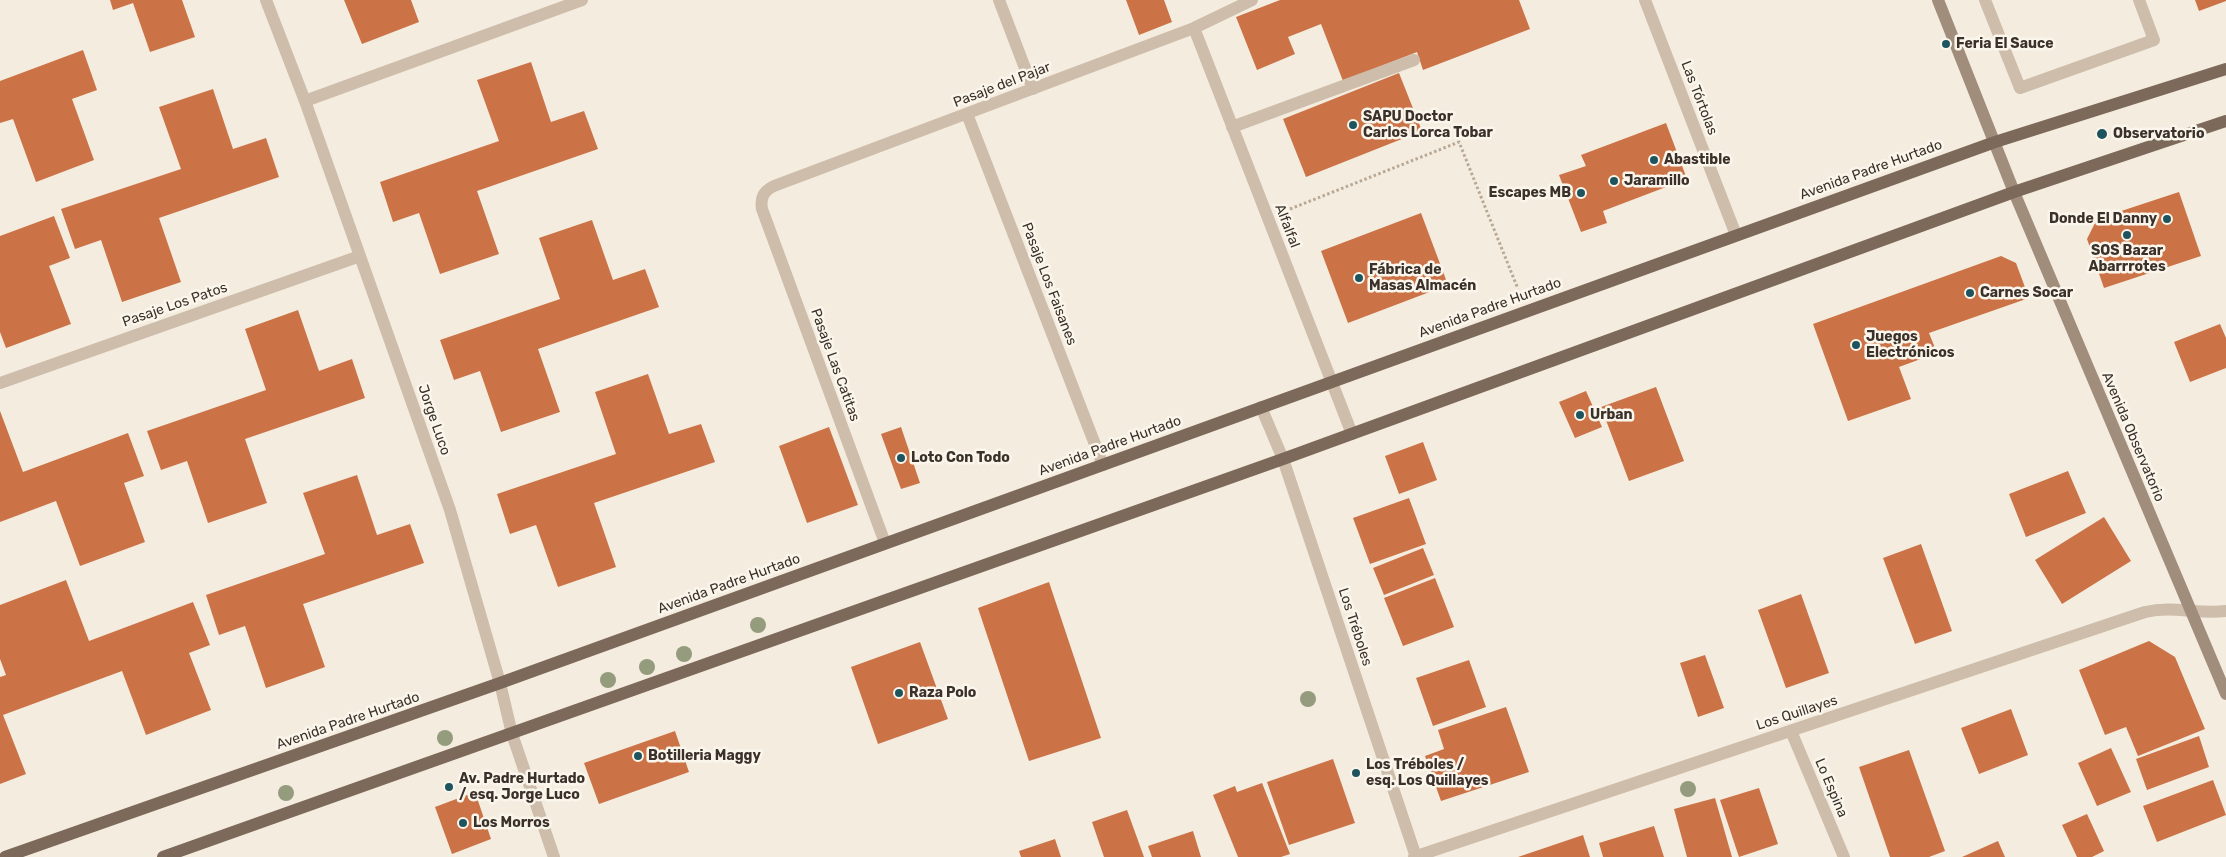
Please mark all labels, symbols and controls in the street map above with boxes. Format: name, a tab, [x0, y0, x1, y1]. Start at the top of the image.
place label: Feria El Sauce	[1956, 36, 2053, 52]
marker: Feria El Sauce	[1940, 38, 1952, 50]
street label: Pasaje del Pajar	[951, 59, 1053, 111]
street label: Las Tórtolas	[1677, 59, 1721, 137]
place label: SAPU Doctor Carlos Lorca Tobar	[1363, 109, 1493, 142]
marker: SAPU Doctor Carlos Lorca Tobar	[1347, 119, 1359, 131]
place label: Observatorio	[2113, 126, 2204, 142]
marker: Observatorio	[2095, 127, 2109, 141]
street label: Avenida Padre Hurtado	[1798, 136, 1944, 204]
place label: Abastible	[1664, 152, 1731, 168]
marker: Abastible	[1648, 154, 1660, 166]
place label: Jaramillo	[1624, 173, 1690, 189]
marker: Jaramillo	[1608, 175, 1620, 187]
place label: Escapes MB	[1488, 185, 1571, 201]
marker: Escapes MB	[1575, 187, 1587, 199]
street label: Alfalfal	[1271, 202, 1303, 250]
place label: Donde El Danny	[2049, 211, 2157, 227]
marker: Donde El Danny	[2161, 213, 2173, 225]
street label: Pasaje Los Faisanes	[1018, 220, 1080, 348]
marker: SOS Bazar Abarrrotes	[2121, 229, 2133, 241]
place label: SOS Bazar Abarrrotes	[2088, 243, 2166, 276]
place label: Fábrica de Masas Almacén	[1369, 262, 1476, 294]
marker: Fábrica de Masas Almacén	[1353, 272, 1365, 284]
street label: Avenida Padre Hurtado	[1417, 274, 1563, 342]
street label: Pasaje Los Patos	[120, 279, 230, 331]
place label: Carnes Socar	[1980, 285, 2073, 301]
marker: Carnes Socar	[1964, 287, 1976, 299]
street label: Pasaje Las Catitas	[807, 306, 863, 424]
place label: Juegos Electrónicos	[1866, 329, 1954, 362]
marker: Juegos Electrónicos	[1850, 339, 1862, 351]
street label: Avenida Observatorio	[2098, 370, 2168, 504]
street label: Jorge Luco	[414, 382, 454, 458]
place label: Urban	[1590, 407, 1633, 423]
marker: Urban	[1574, 409, 1586, 421]
street label: Avenida Padre Hurtado	[1037, 412, 1183, 480]
place label: Loto Con Todo	[911, 450, 1010, 466]
marker: Loto Con Todo	[895, 452, 907, 464]
street label: Avenida Padre Hurtado	[656, 550, 802, 618]
street label: Los Tréboles	[1334, 586, 1376, 668]
place label: Raza Polo	[909, 685, 976, 701]
marker: Raza Polo	[893, 687, 905, 699]
street label: Avenida Padre Hurtado	[274, 689, 422, 753]
street label: Los Quillayes	[1754, 692, 1840, 734]
place label: Botilleria Maggy	[648, 748, 761, 764]
marker: Botilleria Maggy	[632, 750, 644, 762]
street label: Lo Espina	[1811, 756, 1851, 820]
place label: Los Tréboles / esq. Los Quillayes	[1366, 757, 1489, 790]
marker: Los Tréboles / esq. Los Quillayes	[1350, 767, 1362, 779]
place label: Av. Padre Hurtado / esq. Jorge Luco	[459, 771, 585, 804]
marker: Av. Padre Hurtado / esq. Jorge Luco	[443, 781, 455, 793]
place label: Los Morros	[473, 815, 550, 831]
marker: Los Morros	[457, 817, 469, 829]

